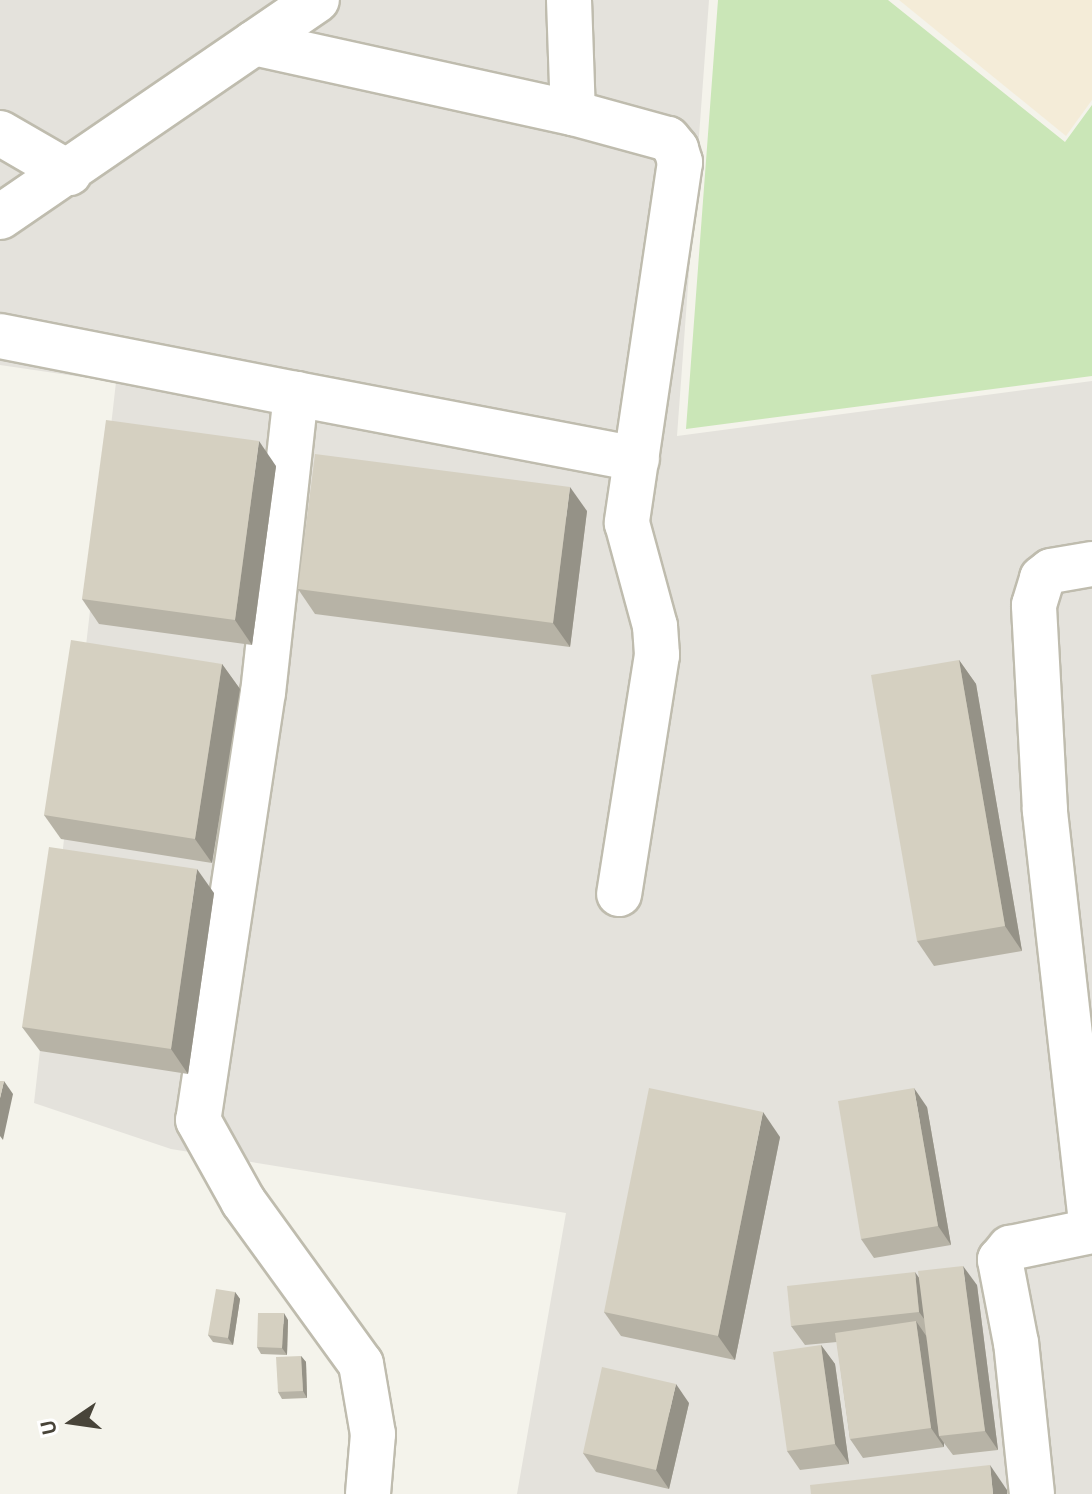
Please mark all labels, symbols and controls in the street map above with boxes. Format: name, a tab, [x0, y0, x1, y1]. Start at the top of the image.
north arrow	[32, 1382, 112, 1462]
text: U	[36, 1418, 61, 1437]

